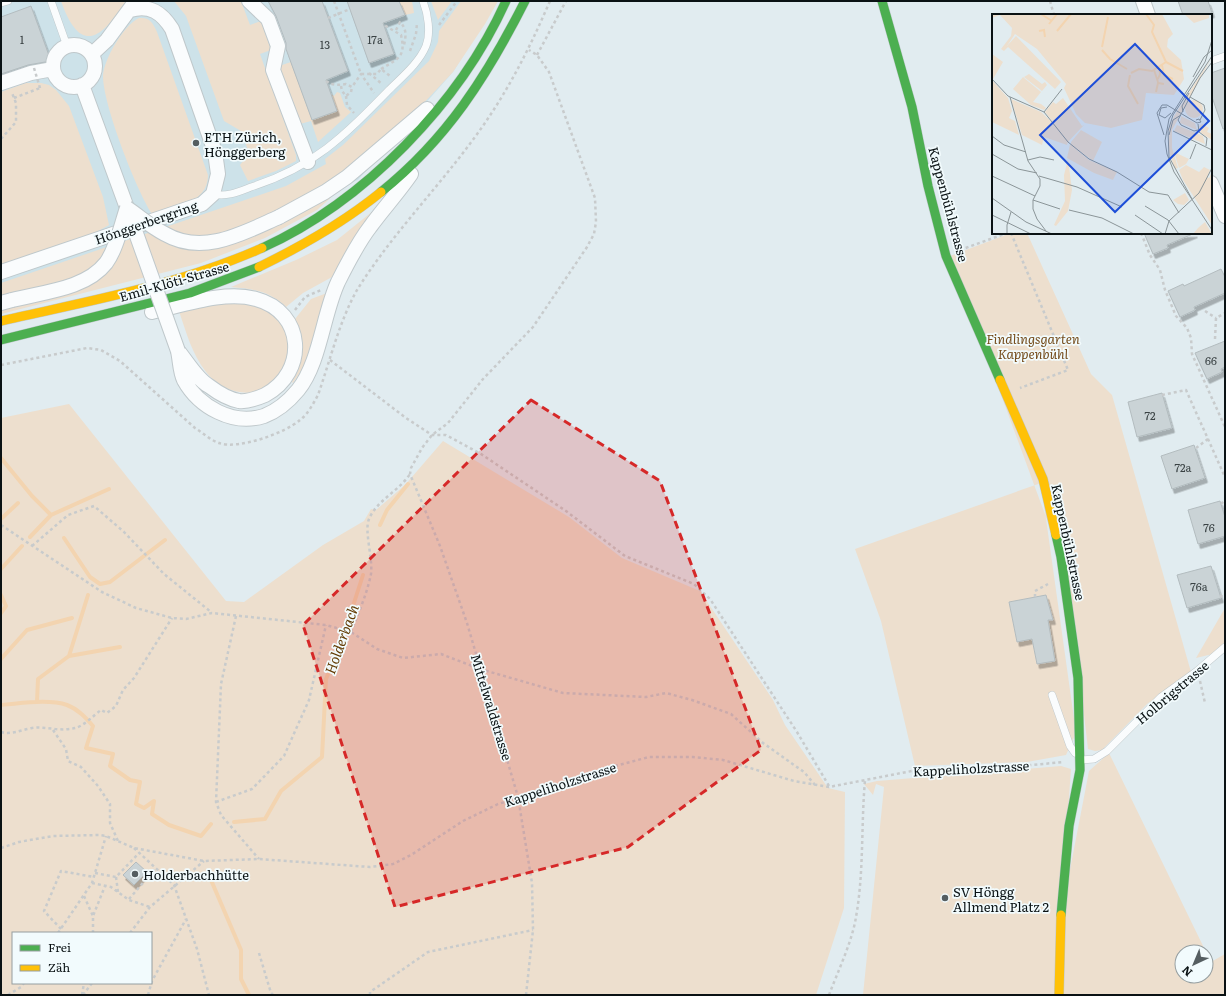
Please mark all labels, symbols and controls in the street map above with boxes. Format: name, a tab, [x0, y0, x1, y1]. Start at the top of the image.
inset map	[992, 14, 1212, 234]
house number: 1	[20, 31, 25, 47]
house number: 17a	[367, 31, 383, 47]
house number: 13	[320, 36, 330, 52]
place label: ETH Zürich, Hönggerberg	[204, 127, 286, 161]
marker: ETH Zürich, Hönggerberg	[191, 138, 201, 148]
street label: Kappenbühlstrasse	[924, 144, 974, 264]
street label: Hönggerbergring	[92, 195, 201, 249]
street label: Emil-Klöti-Strasse	[117, 256, 231, 306]
park label: Findlingsgarten Kappenbühl	[986, 329, 1080, 363]
house number: 66	[1205, 352, 1217, 368]
house number: 72	[1144, 407, 1156, 423]
house number: 72a	[1174, 459, 1192, 475]
street label: Kappenbühlstrasse	[1047, 482, 1091, 602]
house number: 76	[1203, 519, 1215, 535]
house number: 76a	[1190, 578, 1208, 594]
water label: Holderbach	[319, 601, 363, 677]
street label: Mittelwaldstrasse	[467, 651, 517, 763]
street label: Holbrigstrasse	[1131, 656, 1213, 728]
street label: Kappeliholzstrasse	[912, 755, 1030, 781]
street label: Kappeliholzstrasse	[502, 757, 619, 811]
place label: Holderbachhütte	[143, 865, 249, 884]
marker: Holderbachhütte	[130, 869, 140, 879]
place label: SV Höngg Allmend Platz 2	[953, 882, 1049, 916]
marker: SV Höngg Allmend Platz 2	[940, 893, 950, 903]
legend	[12, 932, 152, 984]
text: Frei	[48, 938, 71, 956]
north arrow	[1174, 944, 1214, 984]
text: Zäh	[48, 958, 70, 976]
text: N	[1177, 963, 1195, 981]

